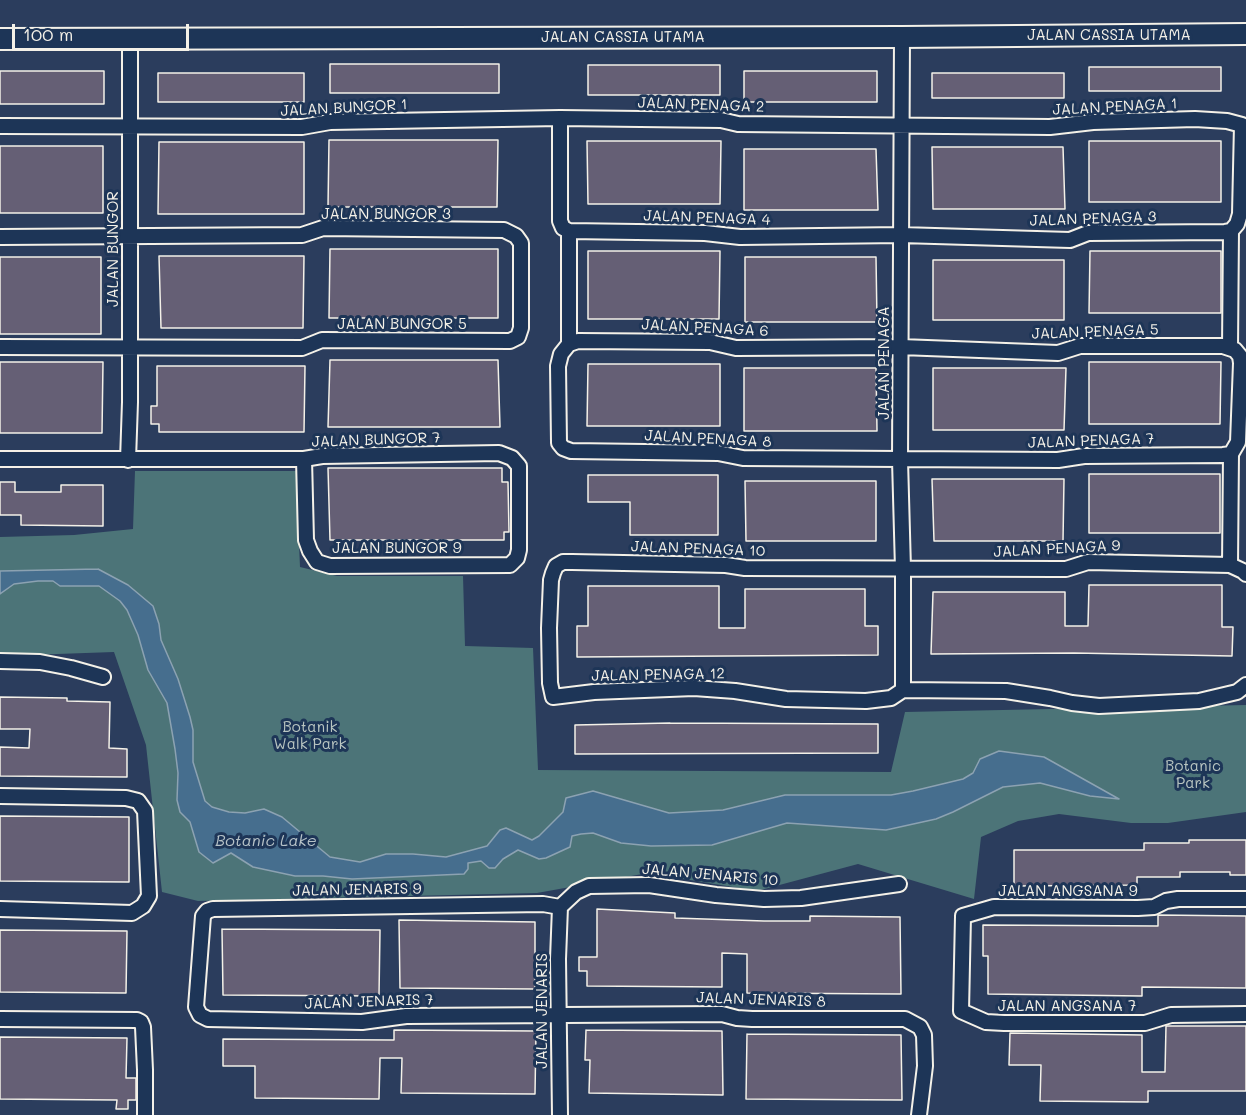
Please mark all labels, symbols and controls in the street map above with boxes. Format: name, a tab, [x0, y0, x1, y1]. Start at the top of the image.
scale bar	[15, 12, 192, 50]
text: 100 m	[23, 22, 73, 46]
street label: JALAN CASSIA UTAMA	[1027, 26, 1191, 44]
street label: JALAN CASSIA UTAMA	[541, 28, 705, 46]
street label: JALAN PENAGA 2	[637, 94, 765, 116]
street label: JALAN PENAGA 1	[1052, 95, 1178, 119]
street label: JALAN BUNGOR 1	[280, 96, 408, 120]
street label: JALAN BUNGOR	[104, 191, 122, 307]
street label: JALAN BUNGOR 3	[321, 205, 451, 223]
street label: JALAN PENAGA 4	[643, 207, 771, 229]
street label: JALAN PENAGA 3	[1029, 208, 1157, 230]
street label: JALAN PENAGA	[875, 306, 893, 420]
street label: JALAN BUNGOR 5	[337, 315, 467, 333]
street label: JALAN PENAGA 6	[641, 316, 769, 340]
street label: JALAN PENAGA 5	[1031, 321, 1159, 343]
street label: JALAN PENAGA 8	[644, 427, 772, 451]
street label: JALAN BUNGOR 7	[311, 429, 441, 451]
street label: JALAN PENAGA 7	[1027, 430, 1155, 452]
street label: JALAN PENAGA 9	[993, 537, 1121, 561]
street label: JALAN PENAGA 10	[631, 538, 765, 560]
street label: JALAN BUNGOR 9	[332, 539, 462, 557]
street label: JALAN PENAGA 12	[591, 665, 725, 685]
park label: Botanik Walk Park	[273, 718, 347, 753]
park label: Botanic Park	[1165, 757, 1221, 792]
water label: Botanic Lake	[215, 831, 317, 851]
street label: JALAN JENARIS 10	[641, 860, 779, 890]
street label: JALAN JENARIS 9	[292, 880, 422, 900]
street label: JALAN ANGSANA 9	[998, 882, 1138, 900]
street label: JALAN JENARIS	[533, 953, 551, 1069]
street label: JALAN JENARIS 8	[696, 989, 826, 1011]
street label: JALAN JENARIS 7	[304, 991, 434, 1013]
street label: JALAN ANGSANA 7	[998, 997, 1136, 1015]

